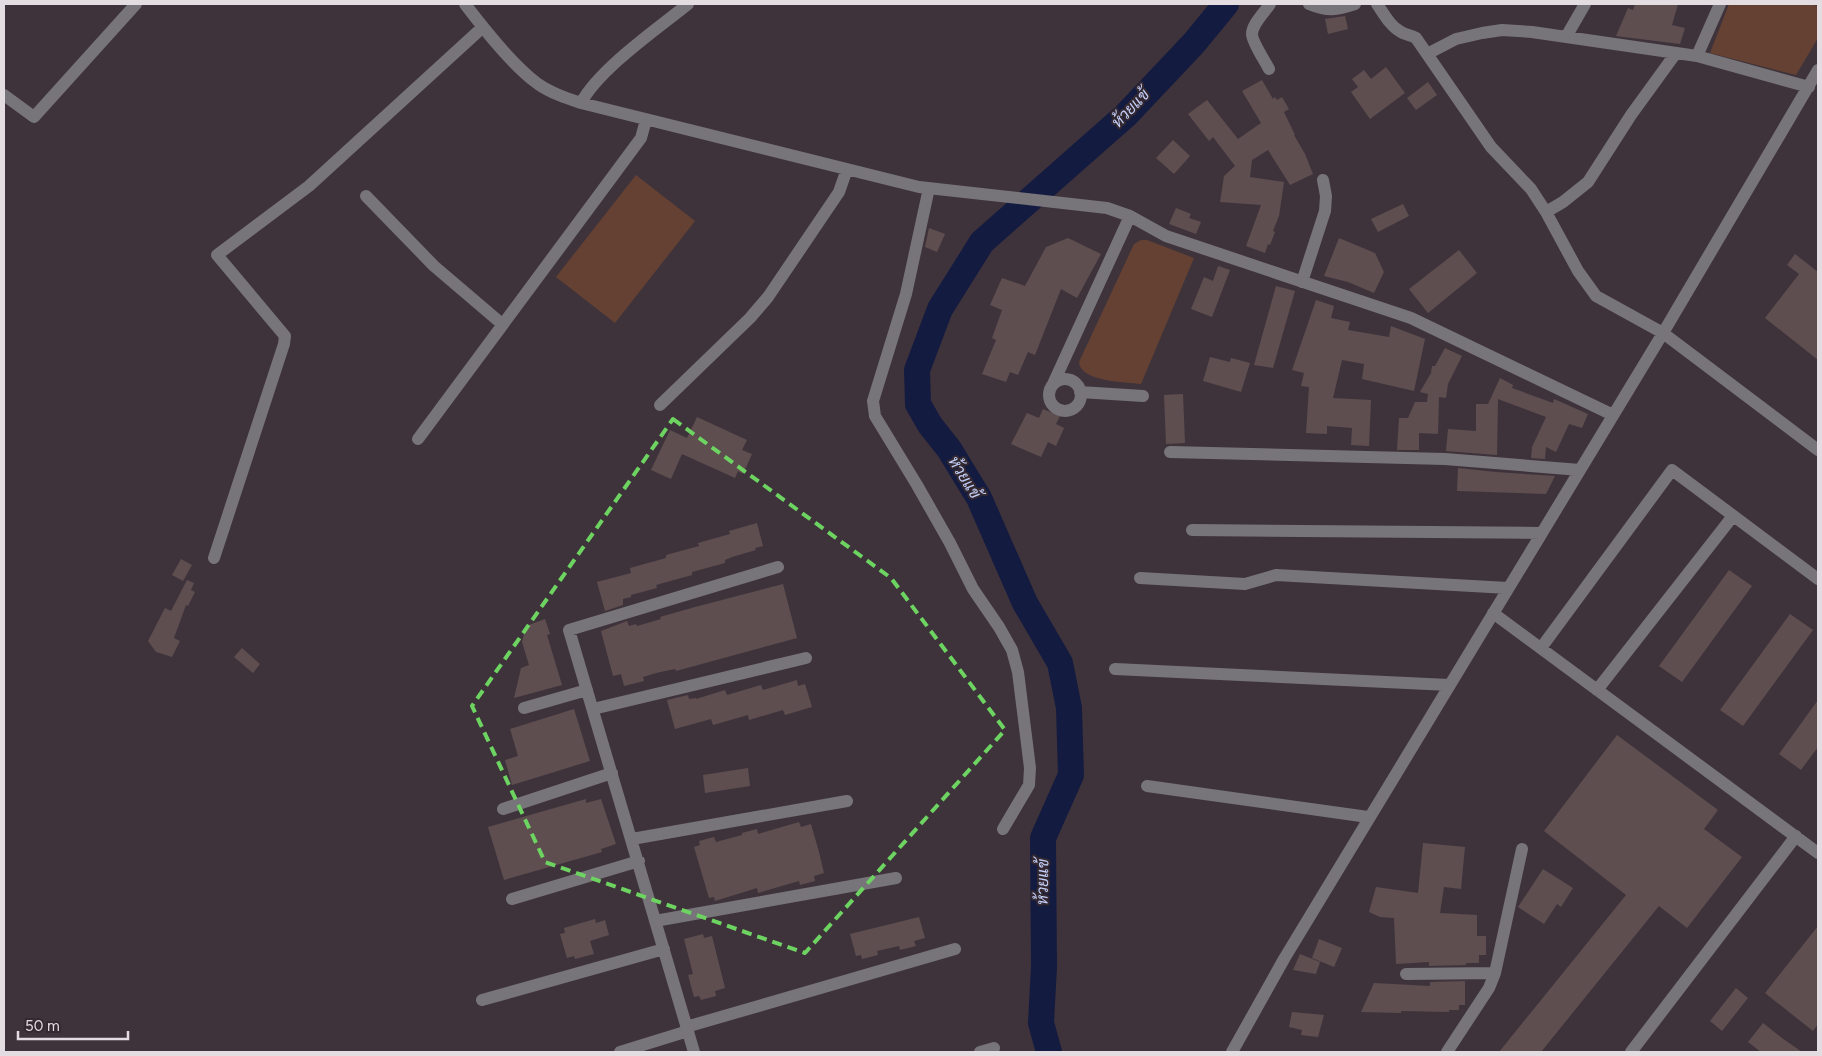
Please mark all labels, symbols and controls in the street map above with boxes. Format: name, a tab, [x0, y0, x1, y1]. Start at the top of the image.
water label: ห้วยแข้	[1106, 82, 1155, 132]
water label: ห้วยแข้	[944, 452, 988, 504]
water label: ห้วยแข้	[1031, 856, 1052, 905]
scale bar	[18, 1008, 128, 1040]
text: 50 m	[25, 1017, 60, 1035]

